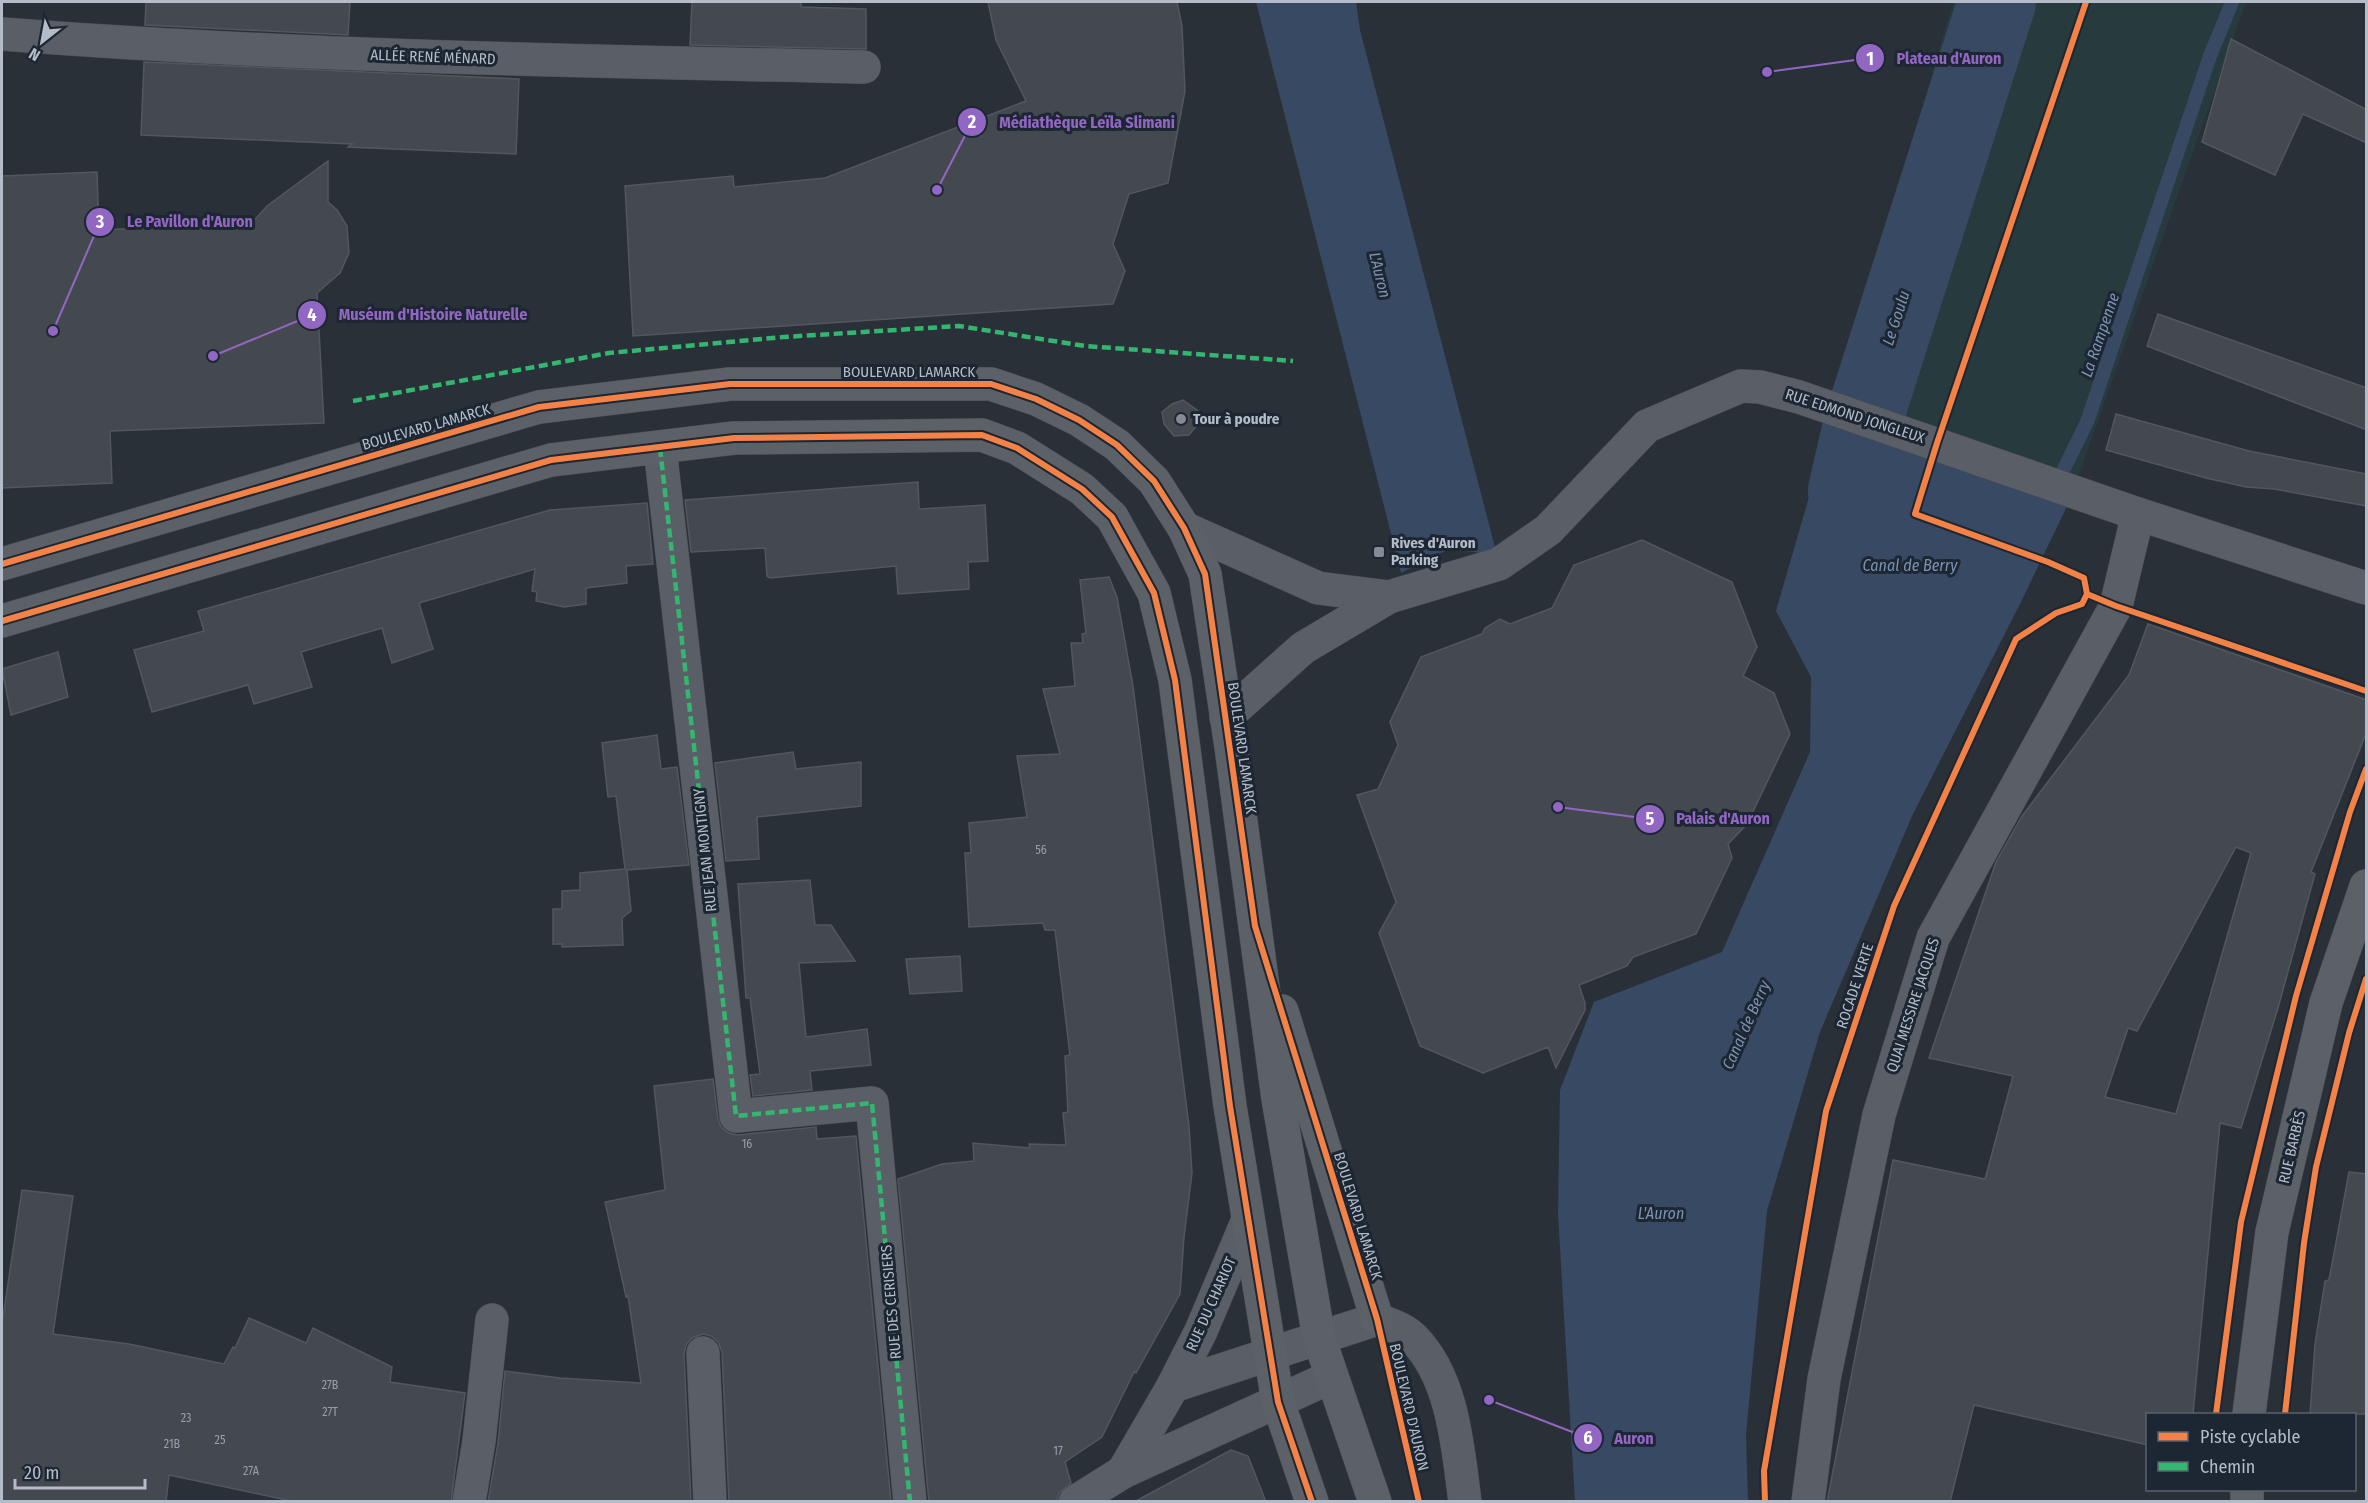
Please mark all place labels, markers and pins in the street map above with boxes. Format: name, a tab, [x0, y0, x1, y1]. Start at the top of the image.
callout: Plateau d'Auron	[1855, 41, 2013, 75]
callout: Médiathèque Leïla Slimani	[957, 105, 1187, 139]
callout: Le Pavillon d'Auron	[85, 205, 265, 239]
callout: Muséum d'Histoire Naturelle	[297, 298, 540, 332]
place label: Tour à poudre	[1193, 410, 1280, 428]
marker: Tour à poudre	[1174, 412, 1188, 426]
place label: Rives d'Auron Parking	[1391, 534, 1476, 569]
marker: Rives d'Auron Parking	[1372, 545, 1386, 559]
callout: Palais d'Auron	[1635, 802, 1782, 836]
callout: Auron	[1573, 1421, 1666, 1455]

